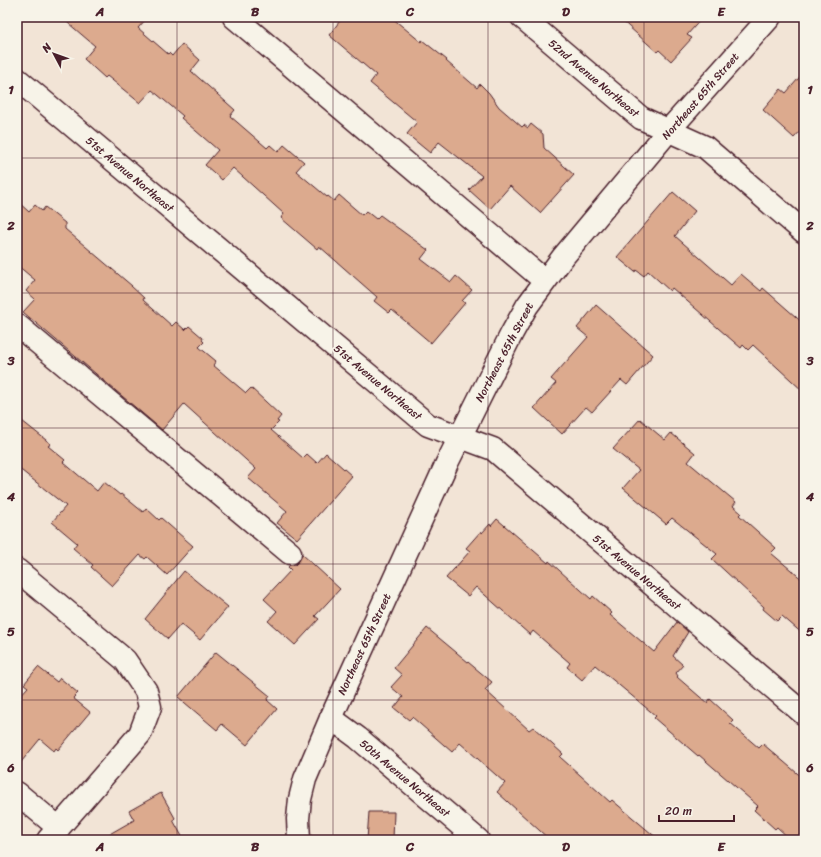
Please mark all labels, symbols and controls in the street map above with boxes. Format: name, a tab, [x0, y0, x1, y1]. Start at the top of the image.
text: A	[95, 0, 104, 23]
text: B	[251, 0, 260, 23]
text: C	[405, 0, 415, 23]
text: D	[562, 0, 570, 23]
text: E	[717, 0, 726, 23]
north arrow	[34, 34, 74, 74]
street label: 52nd Avenue Northeast	[544, 34, 644, 123]
text: N	[37, 38, 57, 58]
street label: Northeast 65th Street	[657, 48, 744, 144]
text: 1	[8, 78, 14, 101]
text: 1	[807, 78, 813, 101]
street label: 51st Avenue Northeast	[81, 132, 179, 218]
text: 2	[6, 214, 15, 237]
text: 2	[805, 214, 814, 237]
street label: Northeast 65th Street	[470, 299, 539, 406]
street label: 51st Avenue Northeast	[329, 340, 427, 426]
text: 3	[6, 349, 15, 372]
text: 3	[805, 349, 814, 372]
text: 4	[6, 485, 16, 508]
text: 4	[805, 485, 815, 508]
street label: 51st Avenue Northeast	[588, 530, 686, 616]
street label: Northeast 65th Street	[332, 590, 397, 698]
text: 5	[7, 620, 15, 643]
text: 5	[806, 620, 814, 643]
street label: 50th Avenue Northeast	[355, 735, 455, 823]
text: 6	[6, 756, 15, 779]
text: 6	[805, 756, 814, 779]
scale bar	[659, 797, 734, 823]
text: 20 m	[665, 800, 692, 822]
text: A	[95, 835, 104, 857]
text: B	[251, 835, 260, 857]
text: C	[405, 835, 415, 857]
text: D	[562, 835, 570, 857]
text: E	[717, 835, 726, 857]

